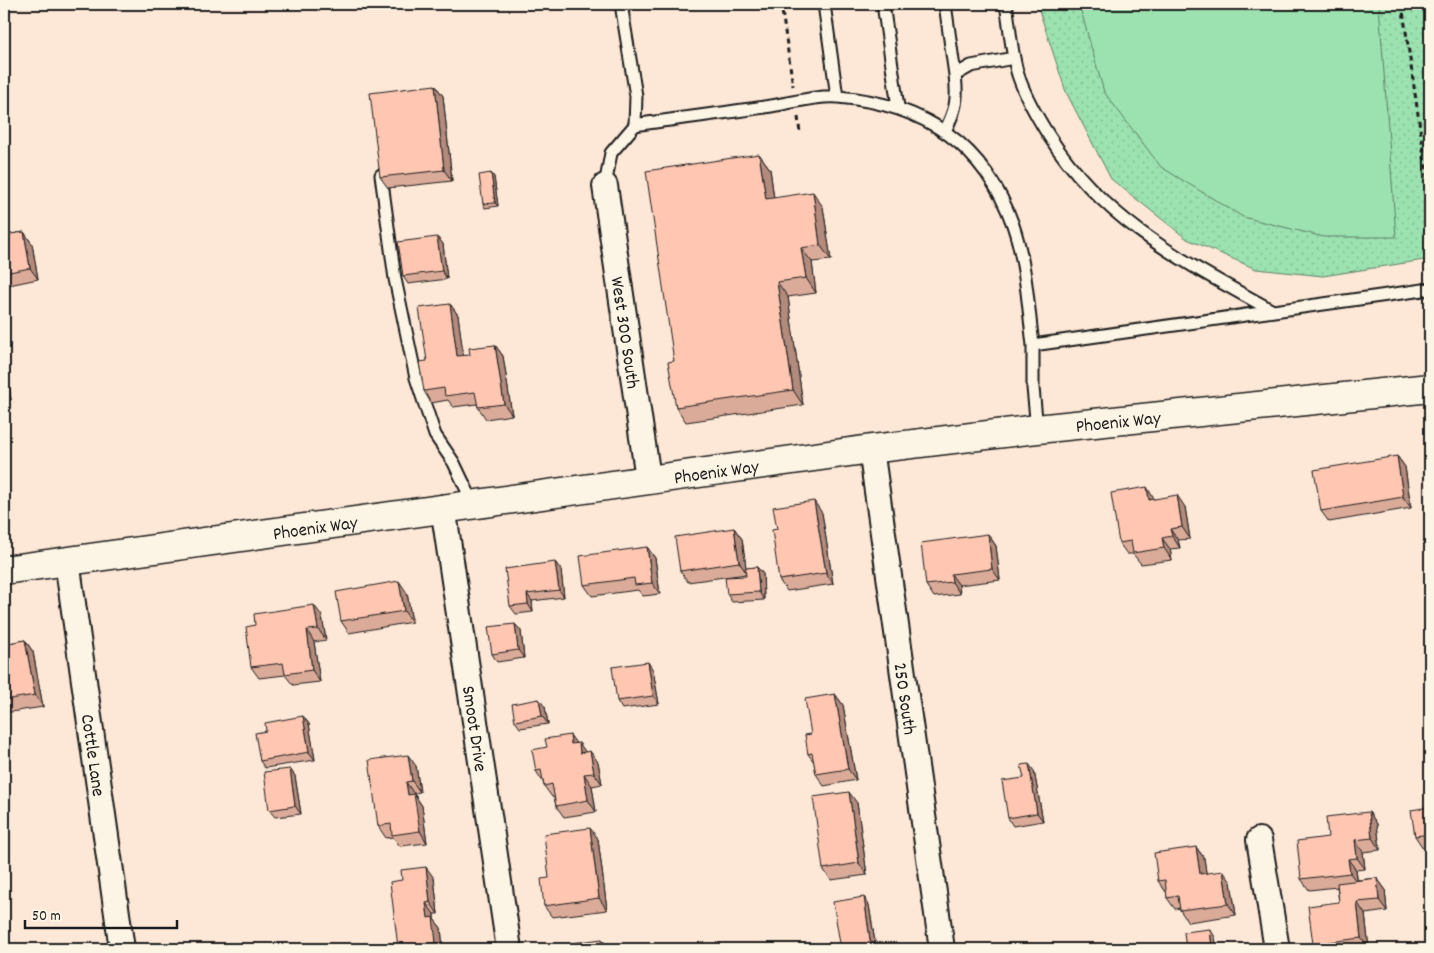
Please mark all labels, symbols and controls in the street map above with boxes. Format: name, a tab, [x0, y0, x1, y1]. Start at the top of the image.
street label: West 300 South	[602, 275, 645, 391]
street label: Phoenix Way	[1074, 406, 1162, 442]
street label: Phoenix Way	[672, 455, 761, 493]
street label: Phoenix Way	[271, 511, 360, 549]
street label: 250 South	[884, 661, 921, 737]
street label: Smoot Drive	[453, 684, 492, 774]
street label: Cottle Lane	[72, 713, 110, 799]
scale bar	[25, 898, 178, 930]
text: 50 m	[32, 906, 61, 928]

